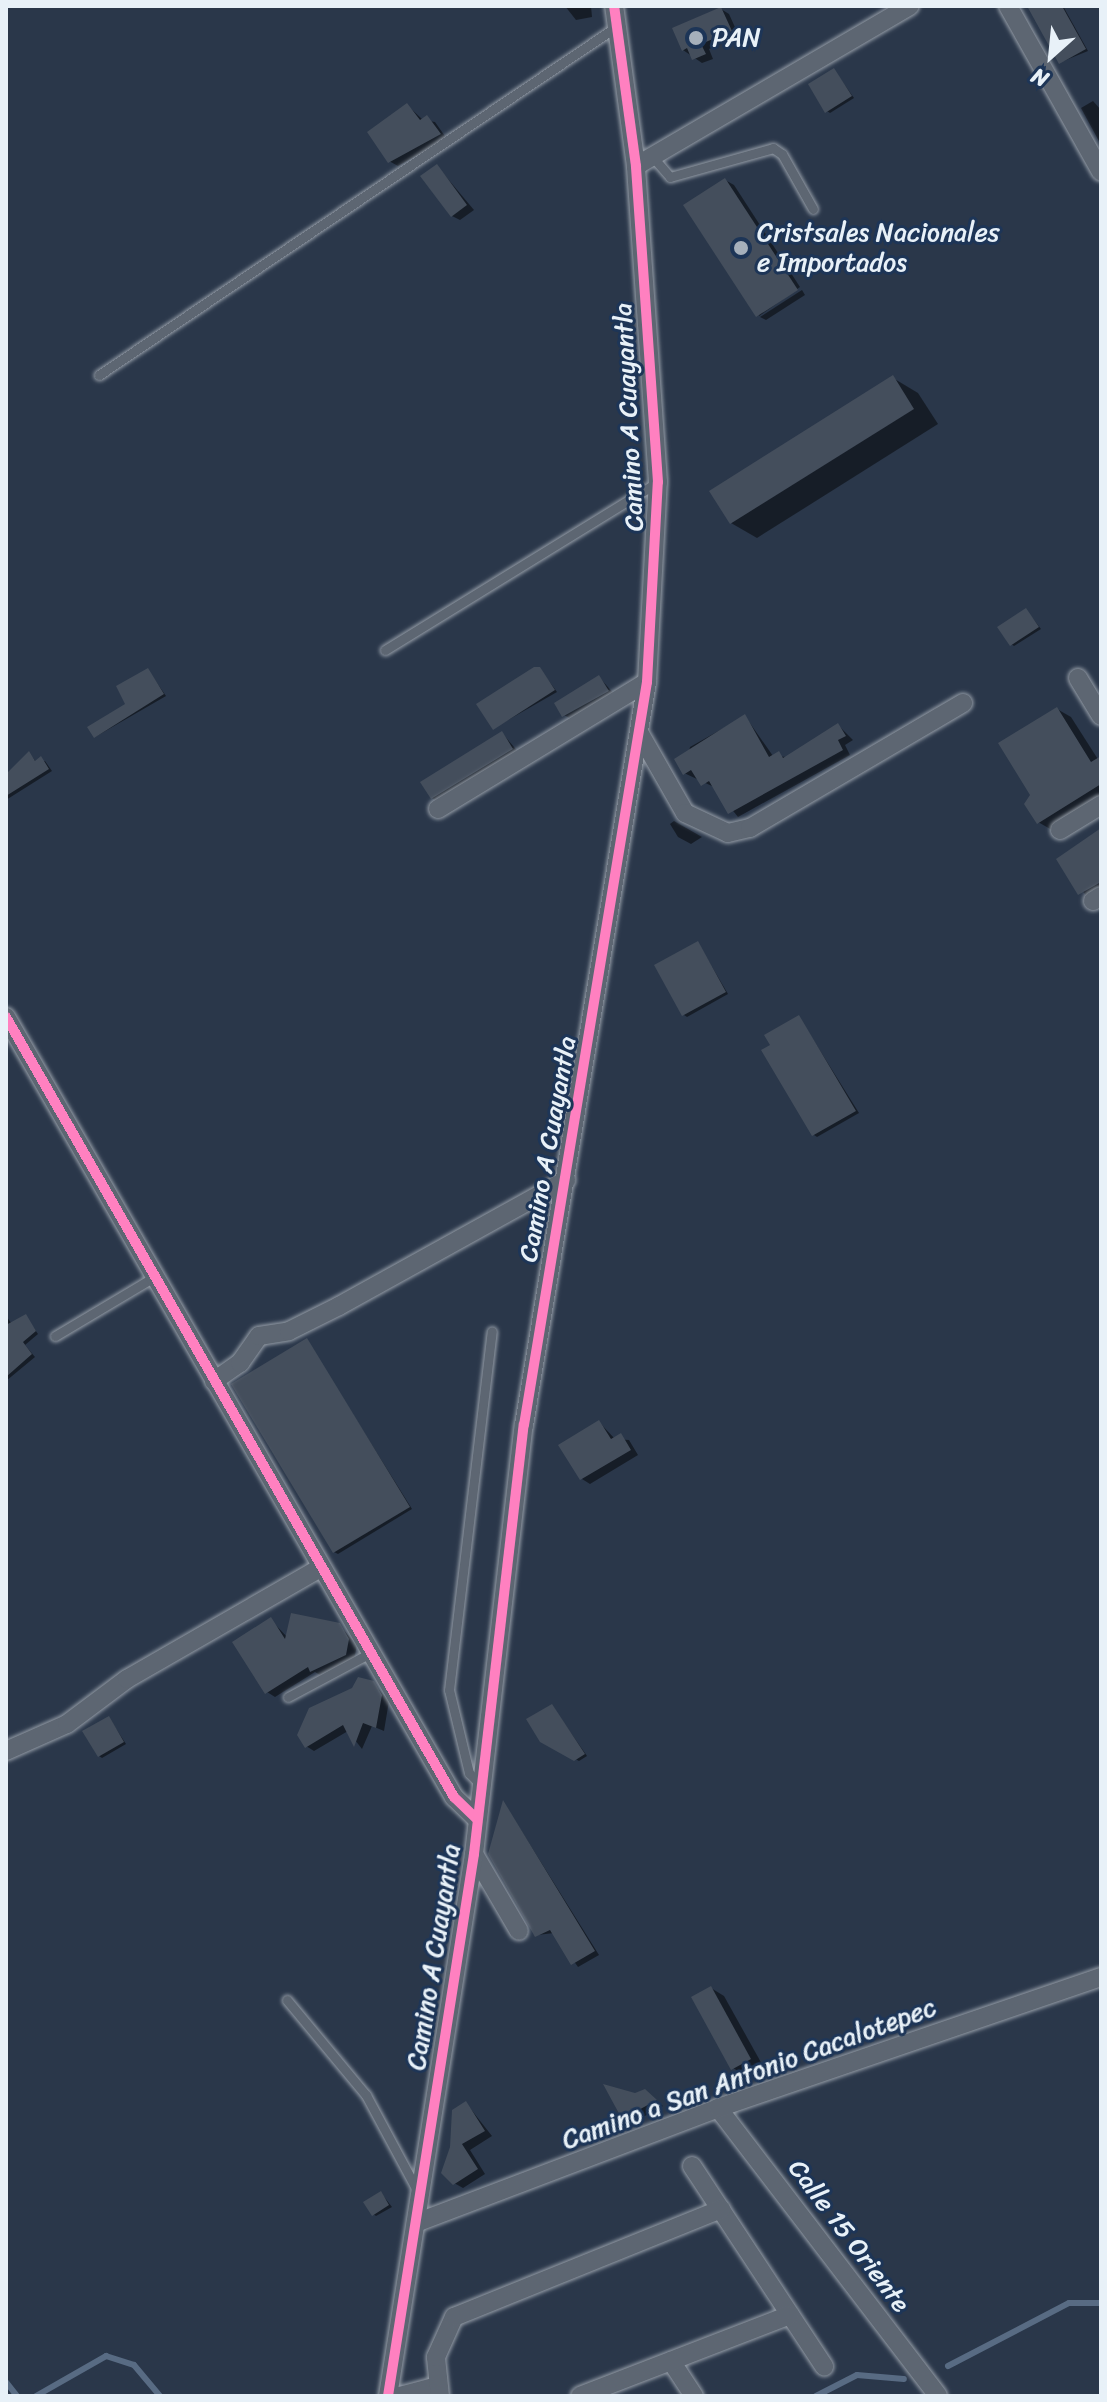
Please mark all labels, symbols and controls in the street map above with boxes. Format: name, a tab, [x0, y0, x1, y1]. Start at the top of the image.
north arrow	[1011, 16, 1091, 96]
place label: PAN	[712, 22, 761, 54]
marker: PAN	[687, 29, 705, 47]
text: N	[1024, 57, 1056, 99]
place label: Cristsales Nacionales e Importados	[757, 217, 1000, 278]
marker: Cristsales Nacionales e Importados	[732, 239, 750, 257]
street label: Camino A Cuayantla	[607, 302, 651, 532]
street label: Camino A Cuayantla	[513, 1034, 583, 1264]
street label: Camino A Cuayantla	[401, 1842, 467, 2072]
street label: Camino a San Antonio Cacalotepec	[558, 1992, 940, 2156]
street label: Calle 15 Oriente	[781, 2153, 917, 2319]

